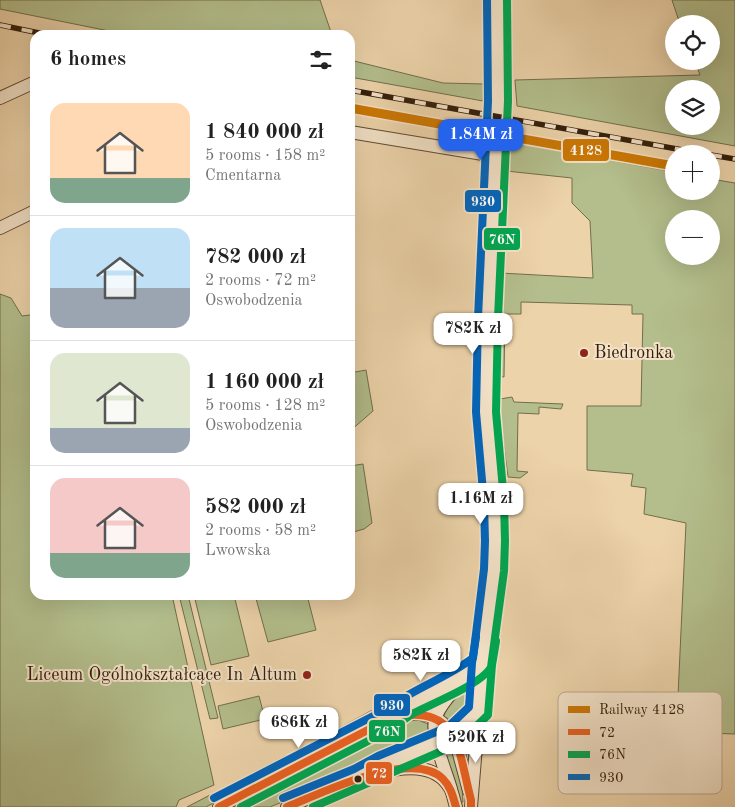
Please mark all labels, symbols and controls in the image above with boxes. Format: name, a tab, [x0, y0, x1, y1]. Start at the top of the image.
map controls	[665, 15, 720, 265]
button: locate	[665, 15, 720, 70]
icon: filters	[307, 46, 335, 74]
text: 6 homes	[50, 49, 126, 70]
button: layers	[665, 80, 720, 135]
pin: 1.84M zł	[429, 119, 533, 161]
text: 1 840 000 zł	[205, 122, 324, 143]
icon: home	[90, 123, 150, 183]
text: 1.84M zł	[449, 127, 513, 143]
line badge: 4128	[562, 138, 610, 162]
text: 4128	[570, 144, 602, 158]
button: +	[665, 145, 720, 200]
text: 5 rooms · 158 m²	[205, 148, 325, 164]
text: Cmentarna	[205, 168, 281, 184]
line badge: 930	[464, 189, 502, 213]
text: 930	[471, 195, 495, 209]
button: −	[665, 210, 720, 265]
line badge: 76N	[483, 227, 521, 251]
text: 76N	[489, 233, 516, 247]
text: 782 000 zł	[205, 247, 306, 268]
icon: home	[90, 248, 150, 308]
text: 2 rooms · 72 m²	[205, 273, 316, 289]
text: Oswobodzenia	[205, 293, 302, 309]
pin: 782K zł	[427, 312, 519, 355]
text: 782K zł	[445, 321, 501, 337]
place label: Biedronka	[594, 344, 673, 362]
marker: Biedronka	[578, 347, 590, 359]
text: 1 160 000 zł	[205, 372, 324, 393]
icon: home	[90, 373, 150, 433]
text: 5 rooms · 128 m²	[205, 398, 325, 414]
text: Oswobodzenia	[205, 418, 302, 434]
pin: 1.16M zł	[429, 482, 533, 525]
text: 1.16M zł	[449, 491, 513, 507]
text: 582 000 zł	[205, 497, 306, 518]
icon: home	[90, 498, 150, 558]
text: 2 rooms · 58 m²	[205, 523, 316, 539]
text: Lwowska	[205, 543, 271, 559]
pin: 582K zł	[375, 640, 467, 682]
text: 582K zł	[393, 648, 449, 664]
place label: Liceum Ogólnokształcące In Altum	[26, 666, 297, 684]
marker: Liceum Ogólnokształcące In Altum	[301, 669, 313, 681]
legend	[558, 692, 722, 794]
line badge: 930	[373, 693, 411, 717]
text: 930	[380, 699, 404, 713]
text: Railway 4128	[599, 703, 684, 717]
pin: 686K zł	[253, 706, 345, 749]
text: 686K zł	[271, 715, 327, 731]
line badge: 76N	[368, 719, 406, 743]
pin: 520K zł	[430, 722, 522, 764]
text: 76N	[374, 725, 401, 739]
text: 72	[599, 726, 615, 740]
text: 520K zł	[448, 730, 504, 746]
text: 76N	[599, 748, 626, 762]
line badge: 72	[365, 761, 393, 785]
text: 72	[371, 767, 387, 781]
text: 930	[599, 771, 623, 785]
unlabelled marker	[353, 774, 363, 784]

